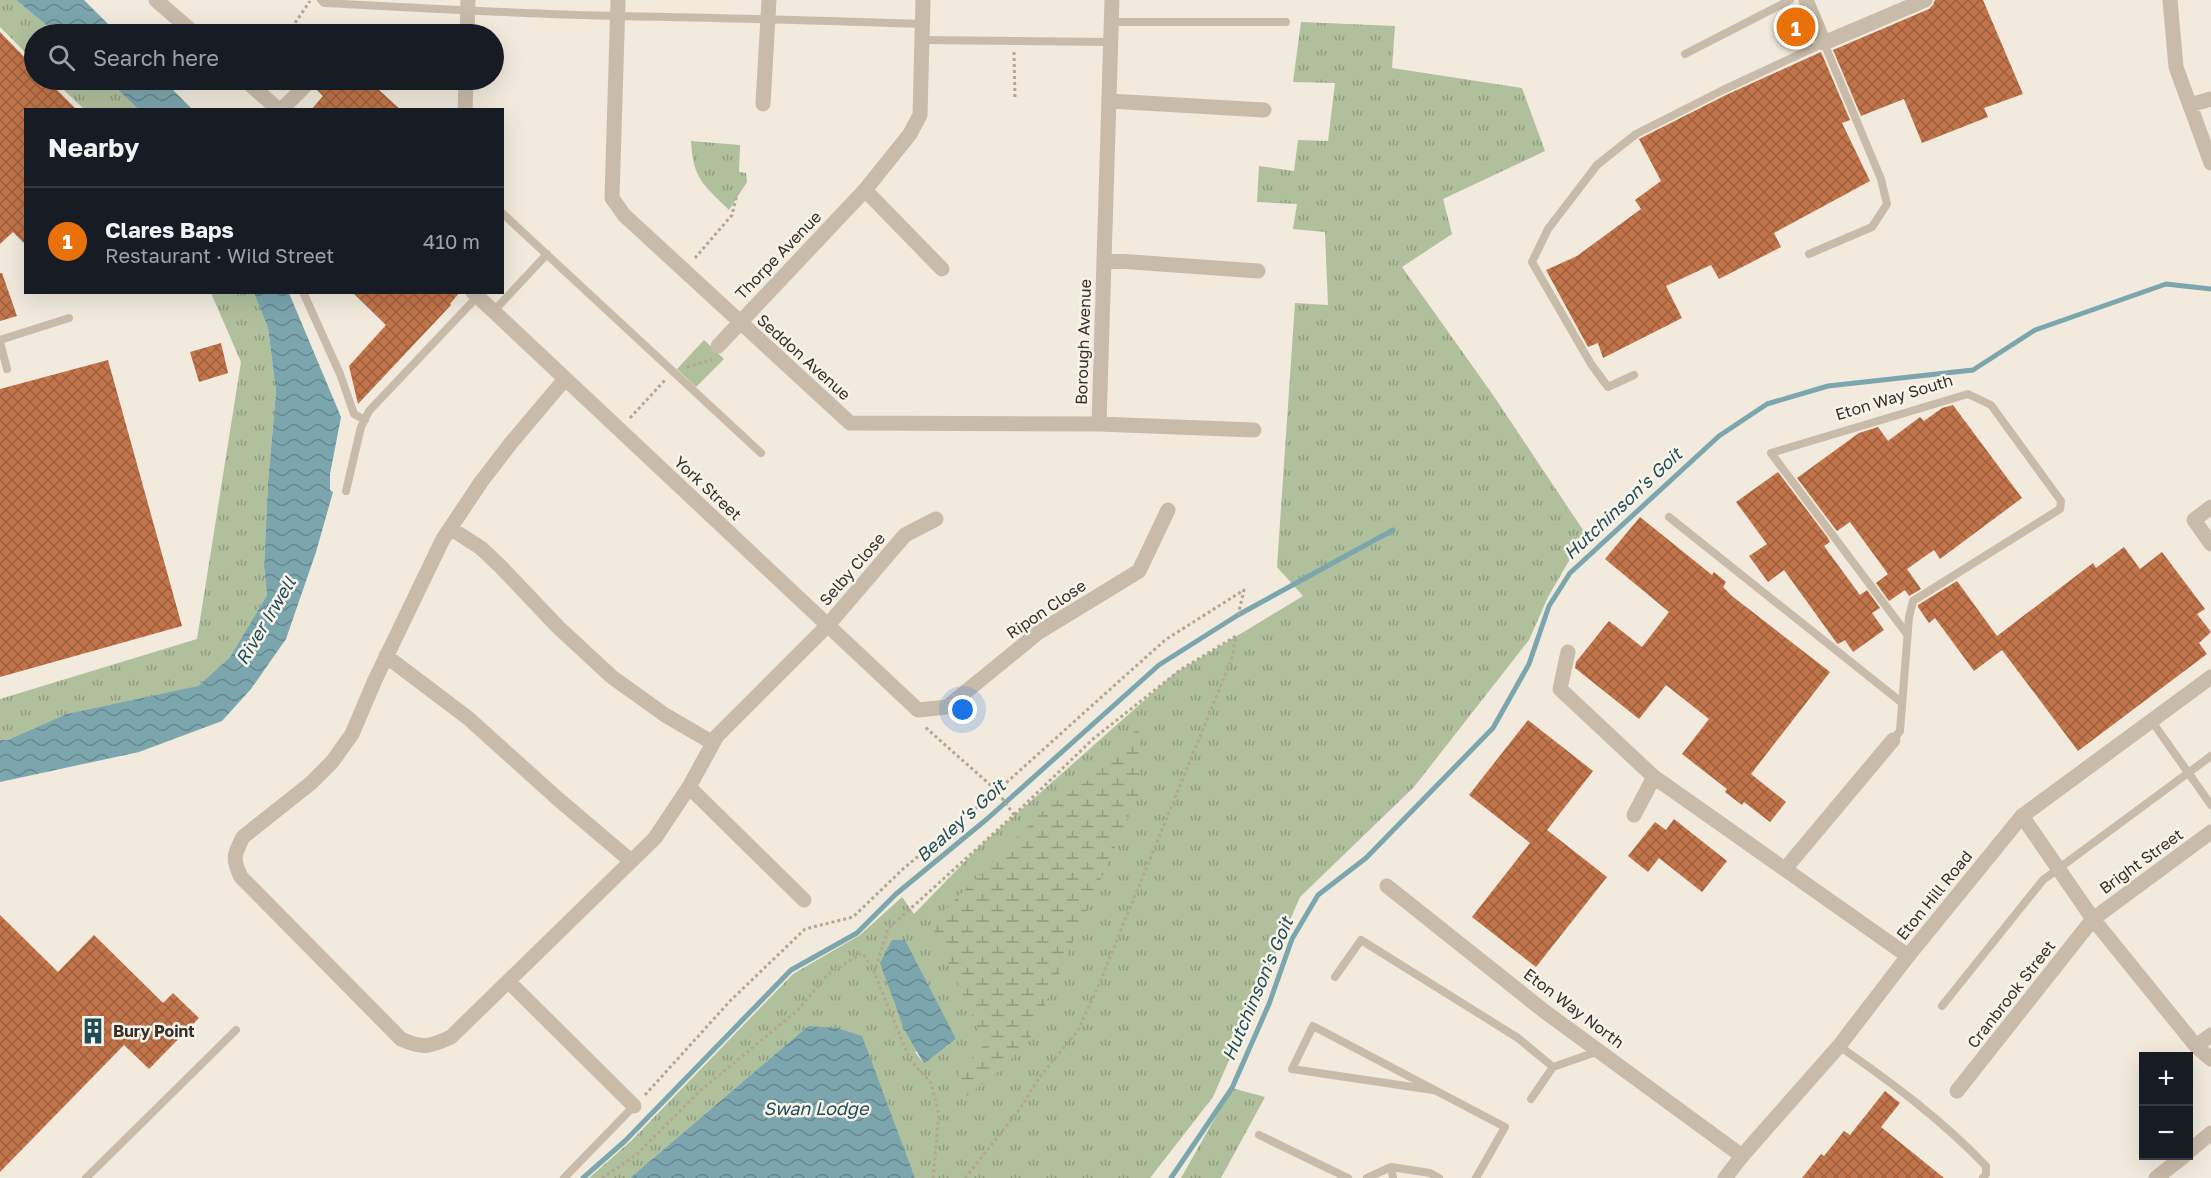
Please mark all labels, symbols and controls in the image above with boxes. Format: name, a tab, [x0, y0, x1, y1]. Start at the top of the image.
pin: 1	[1776, 4, 1816, 50]
search box	[24, 24, 504, 90]
icon: search	[45, 41, 78, 74]
text: Search here	[93, 44, 219, 71]
text: Nearby	[48, 132, 139, 163]
street label: Thorpe Avenue	[731, 207, 825, 303]
text: Clares Baps	[105, 216, 234, 243]
text: 1	[62, 229, 73, 253]
text: 410 m	[423, 229, 480, 253]
text: Restaurant · Wild Street	[105, 243, 334, 267]
street label: Borough Avenue	[1071, 279, 1095, 405]
street label: Seddon Avenue	[753, 310, 855, 404]
street label: Eton Way South	[1833, 370, 1955, 424]
water label: Hutchinson's Goit	[1559, 442, 1687, 564]
street label: York Street	[670, 452, 746, 524]
street label: Selby Close	[815, 528, 889, 610]
water label: River Irwell	[230, 572, 300, 668]
street label: Ripon Close	[1002, 575, 1090, 643]
your location	[948, 695, 977, 724]
water label: Bealey's Goit	[911, 773, 1011, 866]
street label: Bright Street	[2095, 824, 2187, 898]
street label: Eton Hill Road	[1892, 846, 1976, 944]
water label: Hutchinson's Goit	[1217, 912, 1298, 1063]
street label: Cranbrook Street	[1963, 936, 2059, 1052]
street label: Eton Way North	[1520, 964, 1628, 1052]
building icon: Bury Point	[78, 1016, 108, 1046]
place label: Bury Point	[113, 1021, 195, 1041]
map controls	[2139, 1052, 2193, 1160]
button: +	[2139, 1052, 2193, 1106]
water label: Swan Lodge	[764, 1097, 870, 1119]
button: −	[2139, 1106, 2193, 1160]

